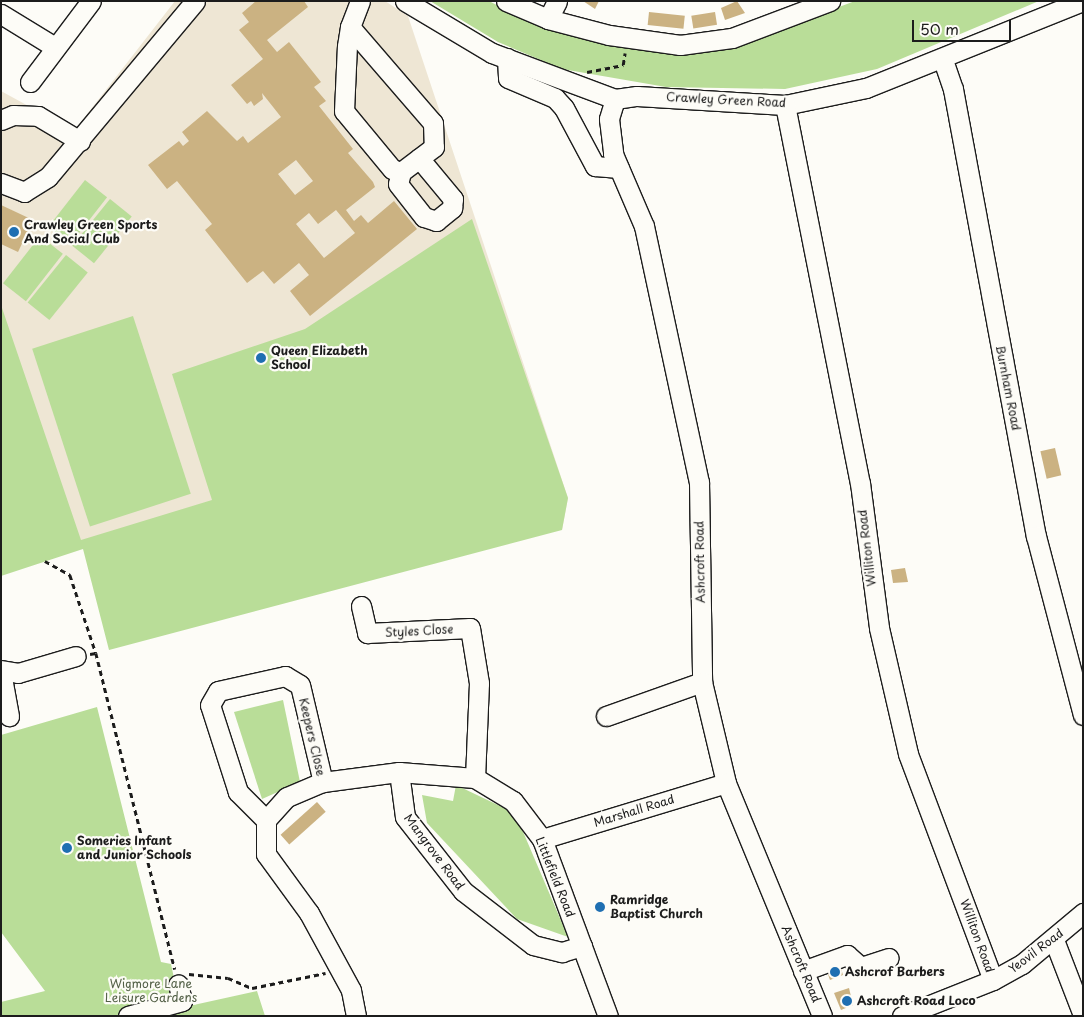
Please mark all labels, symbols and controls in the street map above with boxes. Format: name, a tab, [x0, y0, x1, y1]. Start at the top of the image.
scale bar	[914, 10, 1013, 42]
text: 50 m	[920, 17, 959, 40]
street label: Crawley Green Road	[665, 90, 787, 110]
place label: Crawley Green Sports And Social Club	[24, 218, 159, 246]
marker: Crawley Green Sports And Social Club	[8, 226, 20, 238]
place label: Queen Elizabeth School	[271, 344, 369, 372]
street label: Burnham Road	[993, 344, 1023, 432]
marker: Queen Elizabeth School	[255, 352, 267, 364]
street label: Williton Road	[855, 509, 879, 587]
street label: Ashcroft Road	[692, 521, 708, 603]
street label: Styles Close	[384, 622, 454, 640]
street label: Keepers Close	[296, 697, 328, 777]
street label: Marshall Road	[592, 792, 676, 830]
street label: Mangrove Road	[401, 812, 467, 892]
place label: Someries Infant and Junior Schools	[77, 834, 193, 862]
street label: Littlefield Road	[532, 834, 578, 920]
marker: Someries Infant and Junior Schools	[61, 842, 73, 854]
place label: Ramridge Baptist Church	[610, 893, 703, 921]
street label: Williton Road	[957, 897, 997, 975]
marker: Ramridge Baptist Church	[594, 901, 606, 913]
street label: Ashcroft Road	[778, 923, 824, 1005]
street label: Yeovil Road	[1006, 926, 1066, 976]
place label: Ashcrof Barbers	[845, 965, 944, 979]
marker: Ashcrof Barbers	[829, 966, 841, 978]
park label: Wigmore Lane Leisure Gardens	[105, 977, 197, 1005]
place label: Ashcroft Road Loco	[857, 994, 976, 1008]
marker: Ashcroft Road Loco	[841, 995, 853, 1007]

